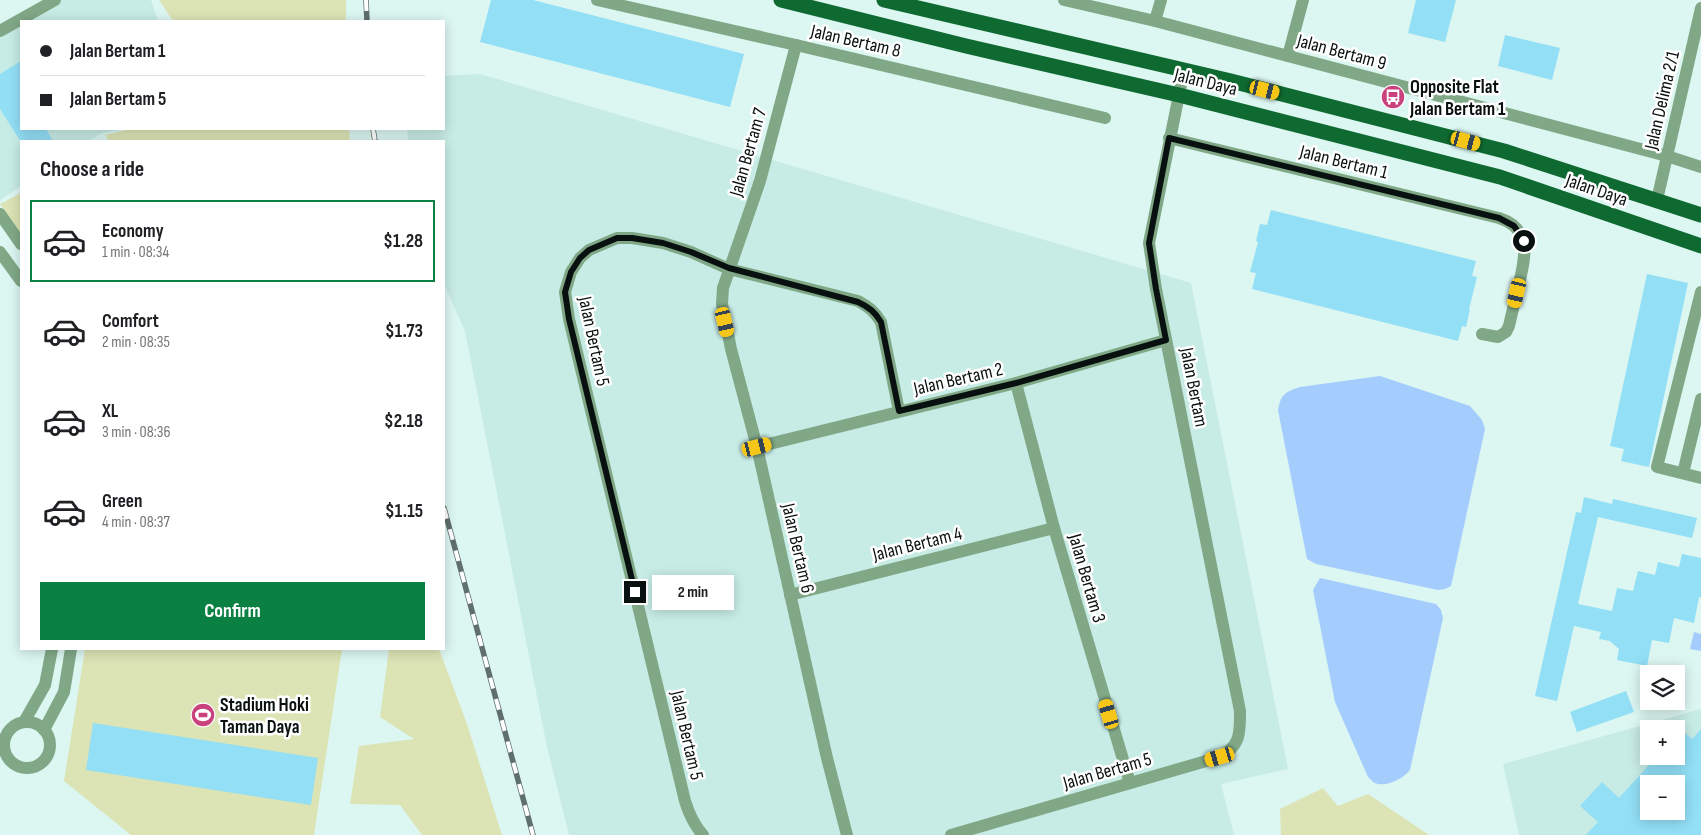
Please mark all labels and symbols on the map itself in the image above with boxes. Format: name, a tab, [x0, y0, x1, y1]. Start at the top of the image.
street label: Jalan Bertam 8	[808, 20, 903, 63]
street label: Jalan Bertam 9	[1293, 29, 1389, 75]
street label: Jalan Delima 2/1	[1640, 48, 1685, 153]
street label: Jalan Daya	[1171, 63, 1239, 101]
place label: Opposite Flat Jalan Bertam 1	[1409, 76, 1506, 121]
car	[1248, 79, 1281, 101]
bus stop icon: Opposite Flat Jalan Bertam 1	[1380, 84, 1406, 110]
street label: Jalan Bertam 7	[725, 105, 772, 200]
car	[1449, 130, 1482, 152]
street label: Jalan Bertam 1	[1296, 140, 1390, 185]
street label: Jalan Daya	[1562, 169, 1631, 212]
route start	[1513, 230, 1535, 252]
car	[1506, 277, 1527, 309]
street label: Jalan Bertam 5	[573, 294, 614, 388]
car	[714, 306, 735, 338]
street label: Jalan Bertam	[1174, 345, 1212, 429]
street label: Jalan Bertam 2	[910, 358, 1005, 401]
car	[740, 436, 773, 458]
street label: Jalan Bertam 6	[776, 500, 819, 596]
street label: Jalan Bertam 4	[869, 522, 964, 567]
street label: Jalan Bertam 3	[1063, 530, 1110, 625]
callout: 2 min	[652, 574, 735, 610]
route end	[624, 581, 646, 603]
street label: Jalan Bertam 5	[665, 688, 708, 782]
place label: Stadium Hoki Taman Daya	[220, 694, 309, 739]
car	[1097, 697, 1120, 731]
sports icon: Stadium Hoki Taman Daya	[190, 702, 216, 728]
car	[1203, 746, 1236, 768]
street label: Jalan Bertam 5	[1060, 748, 1154, 795]

